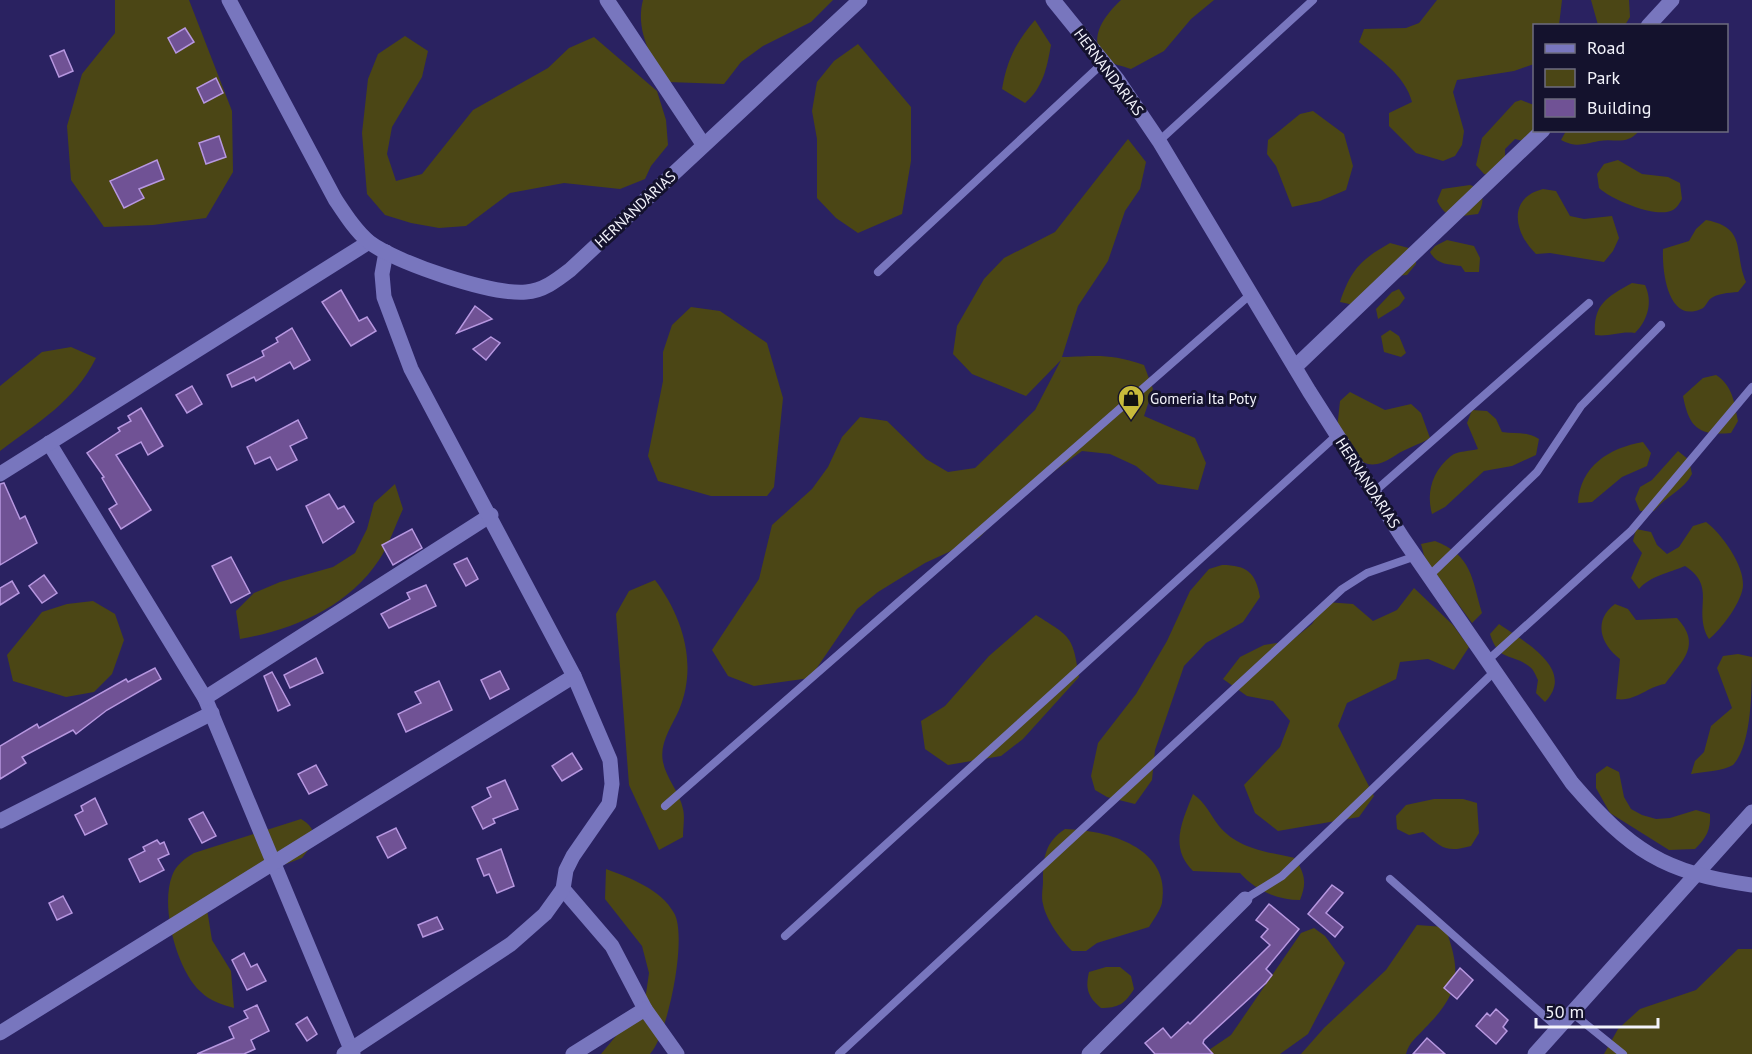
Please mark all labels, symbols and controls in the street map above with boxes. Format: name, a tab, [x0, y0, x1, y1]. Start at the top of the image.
legend	[1533, 24, 1728, 132]
street label: HERNANDARIAS	[1070, 25, 1148, 119]
text: Road	[1587, 36, 1625, 59]
text: Park	[1587, 66, 1620, 89]
text: Building	[1587, 96, 1651, 119]
street label: HERNANDARIAS	[590, 166, 680, 252]
shop icon: Gomeria Ita Poty	[1116, 383, 1146, 421]
place label: Gomeria Ita Poty	[1150, 389, 1256, 408]
street label: HERNANDARIAS	[1332, 434, 1404, 532]
scale bar	[1536, 991, 1658, 1029]
text: 50 m	[1545, 1000, 1584, 1023]

